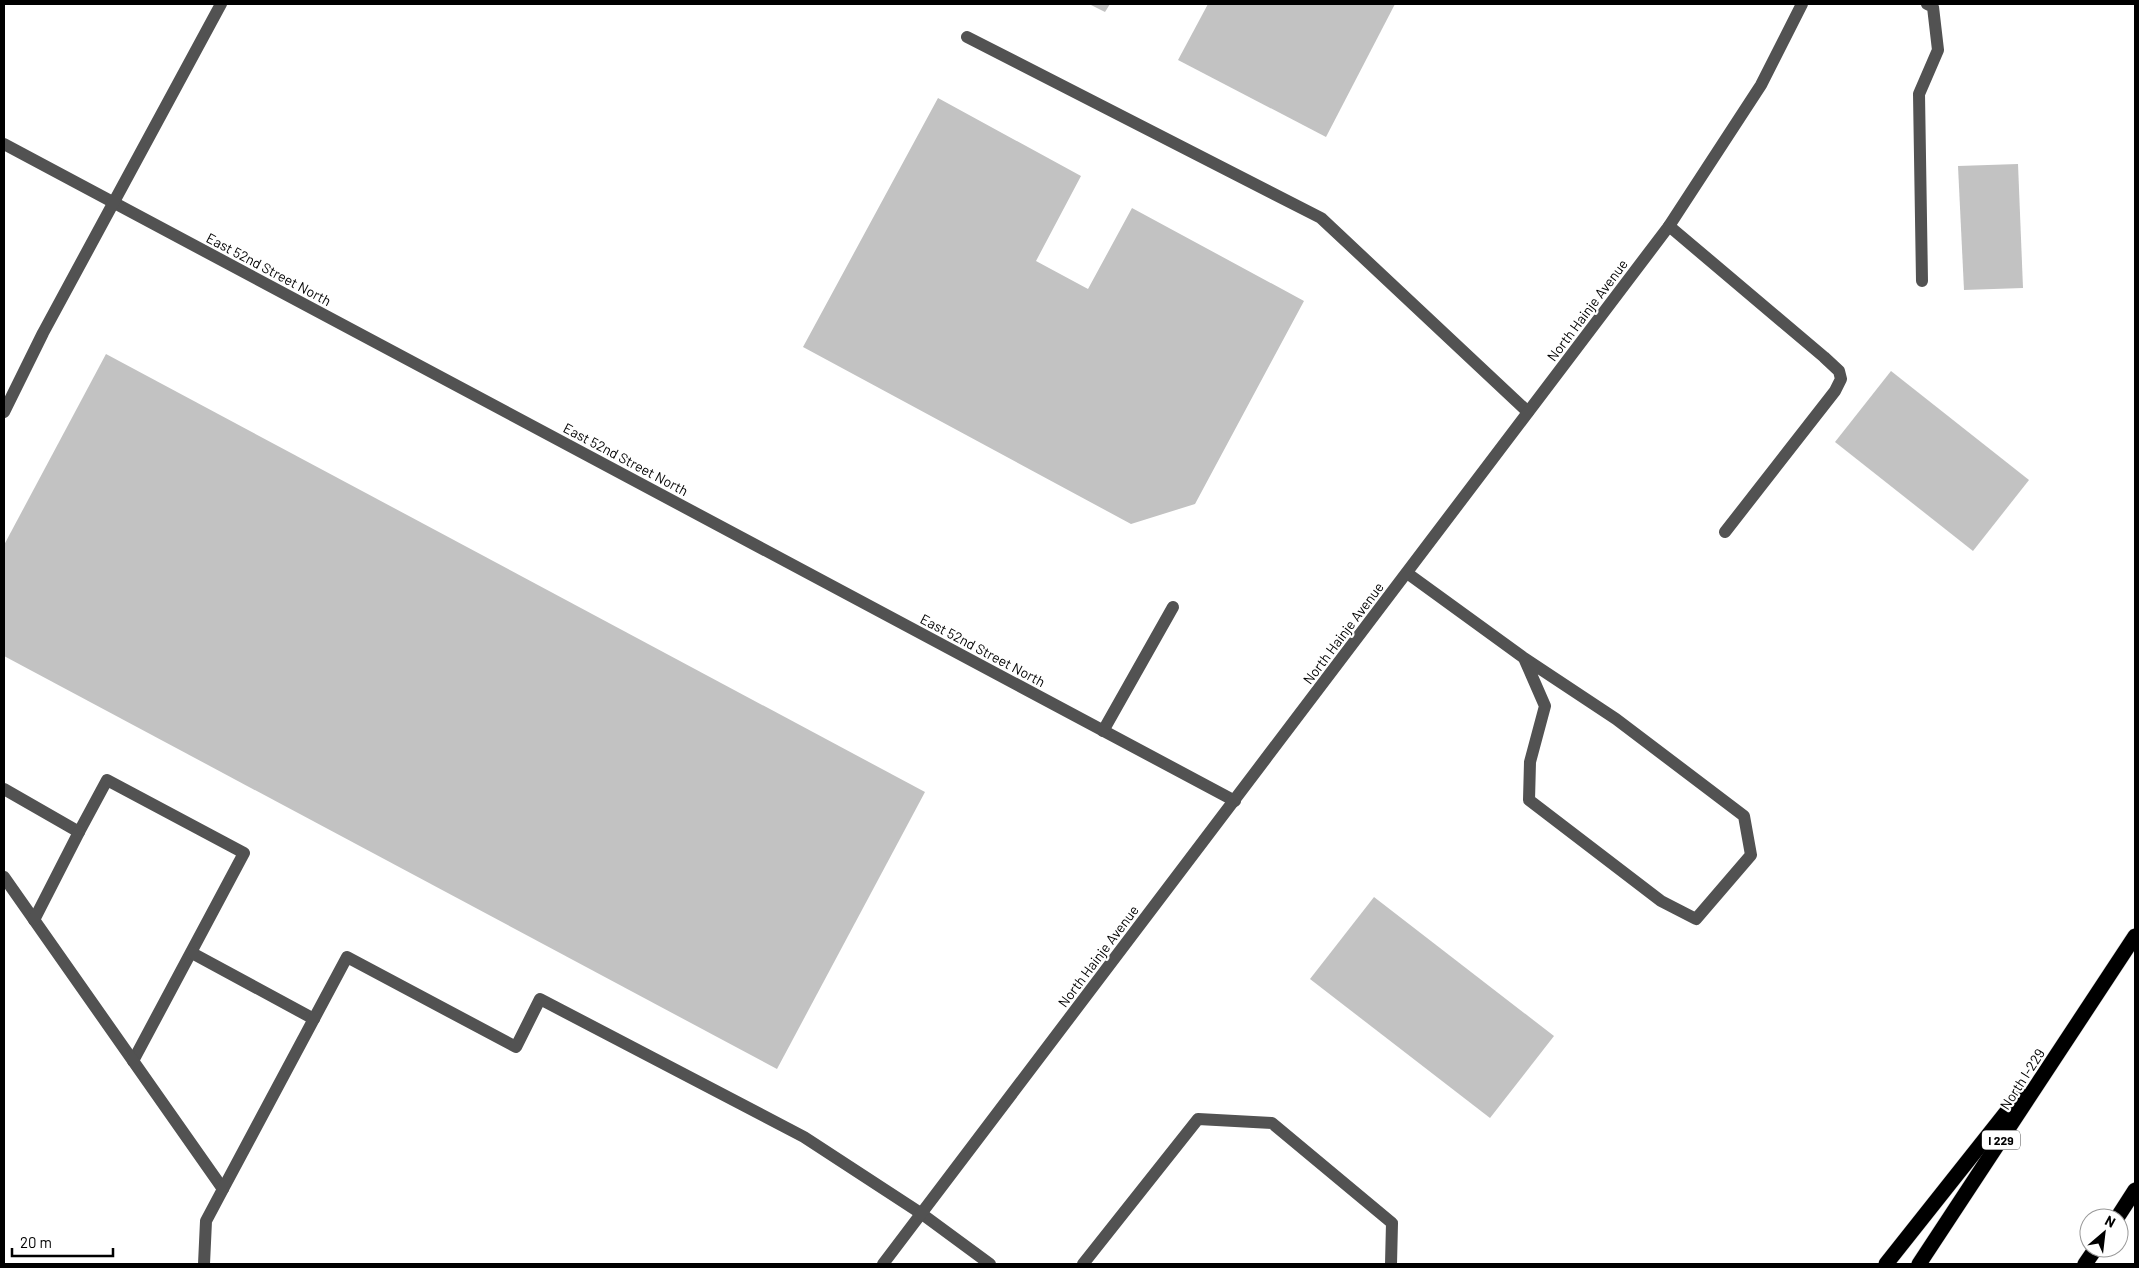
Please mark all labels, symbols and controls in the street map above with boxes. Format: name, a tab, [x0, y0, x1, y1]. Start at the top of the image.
street label: East 52nd Street North	[204, 229, 334, 309]
street label: North Hainje Avenue	[1543, 256, 1631, 364]
street label: East 52nd Street North	[561, 419, 691, 499]
street label: North Hainje Avenue	[1299, 579, 1387, 687]
street label: East 52nd Street North	[918, 610, 1048, 690]
street label: North Hainje Avenue	[1054, 902, 1142, 1010]
street label: North I-229	[1996, 1045, 2048, 1113]
road number: I 229	[1982, 1130, 2020, 1150]
north arrow	[2079, 1208, 2129, 1258]
text: N	[2102, 1211, 2118, 1231]
scale bar	[12, 1226, 114, 1258]
text: 20 m	[20, 1233, 52, 1251]

